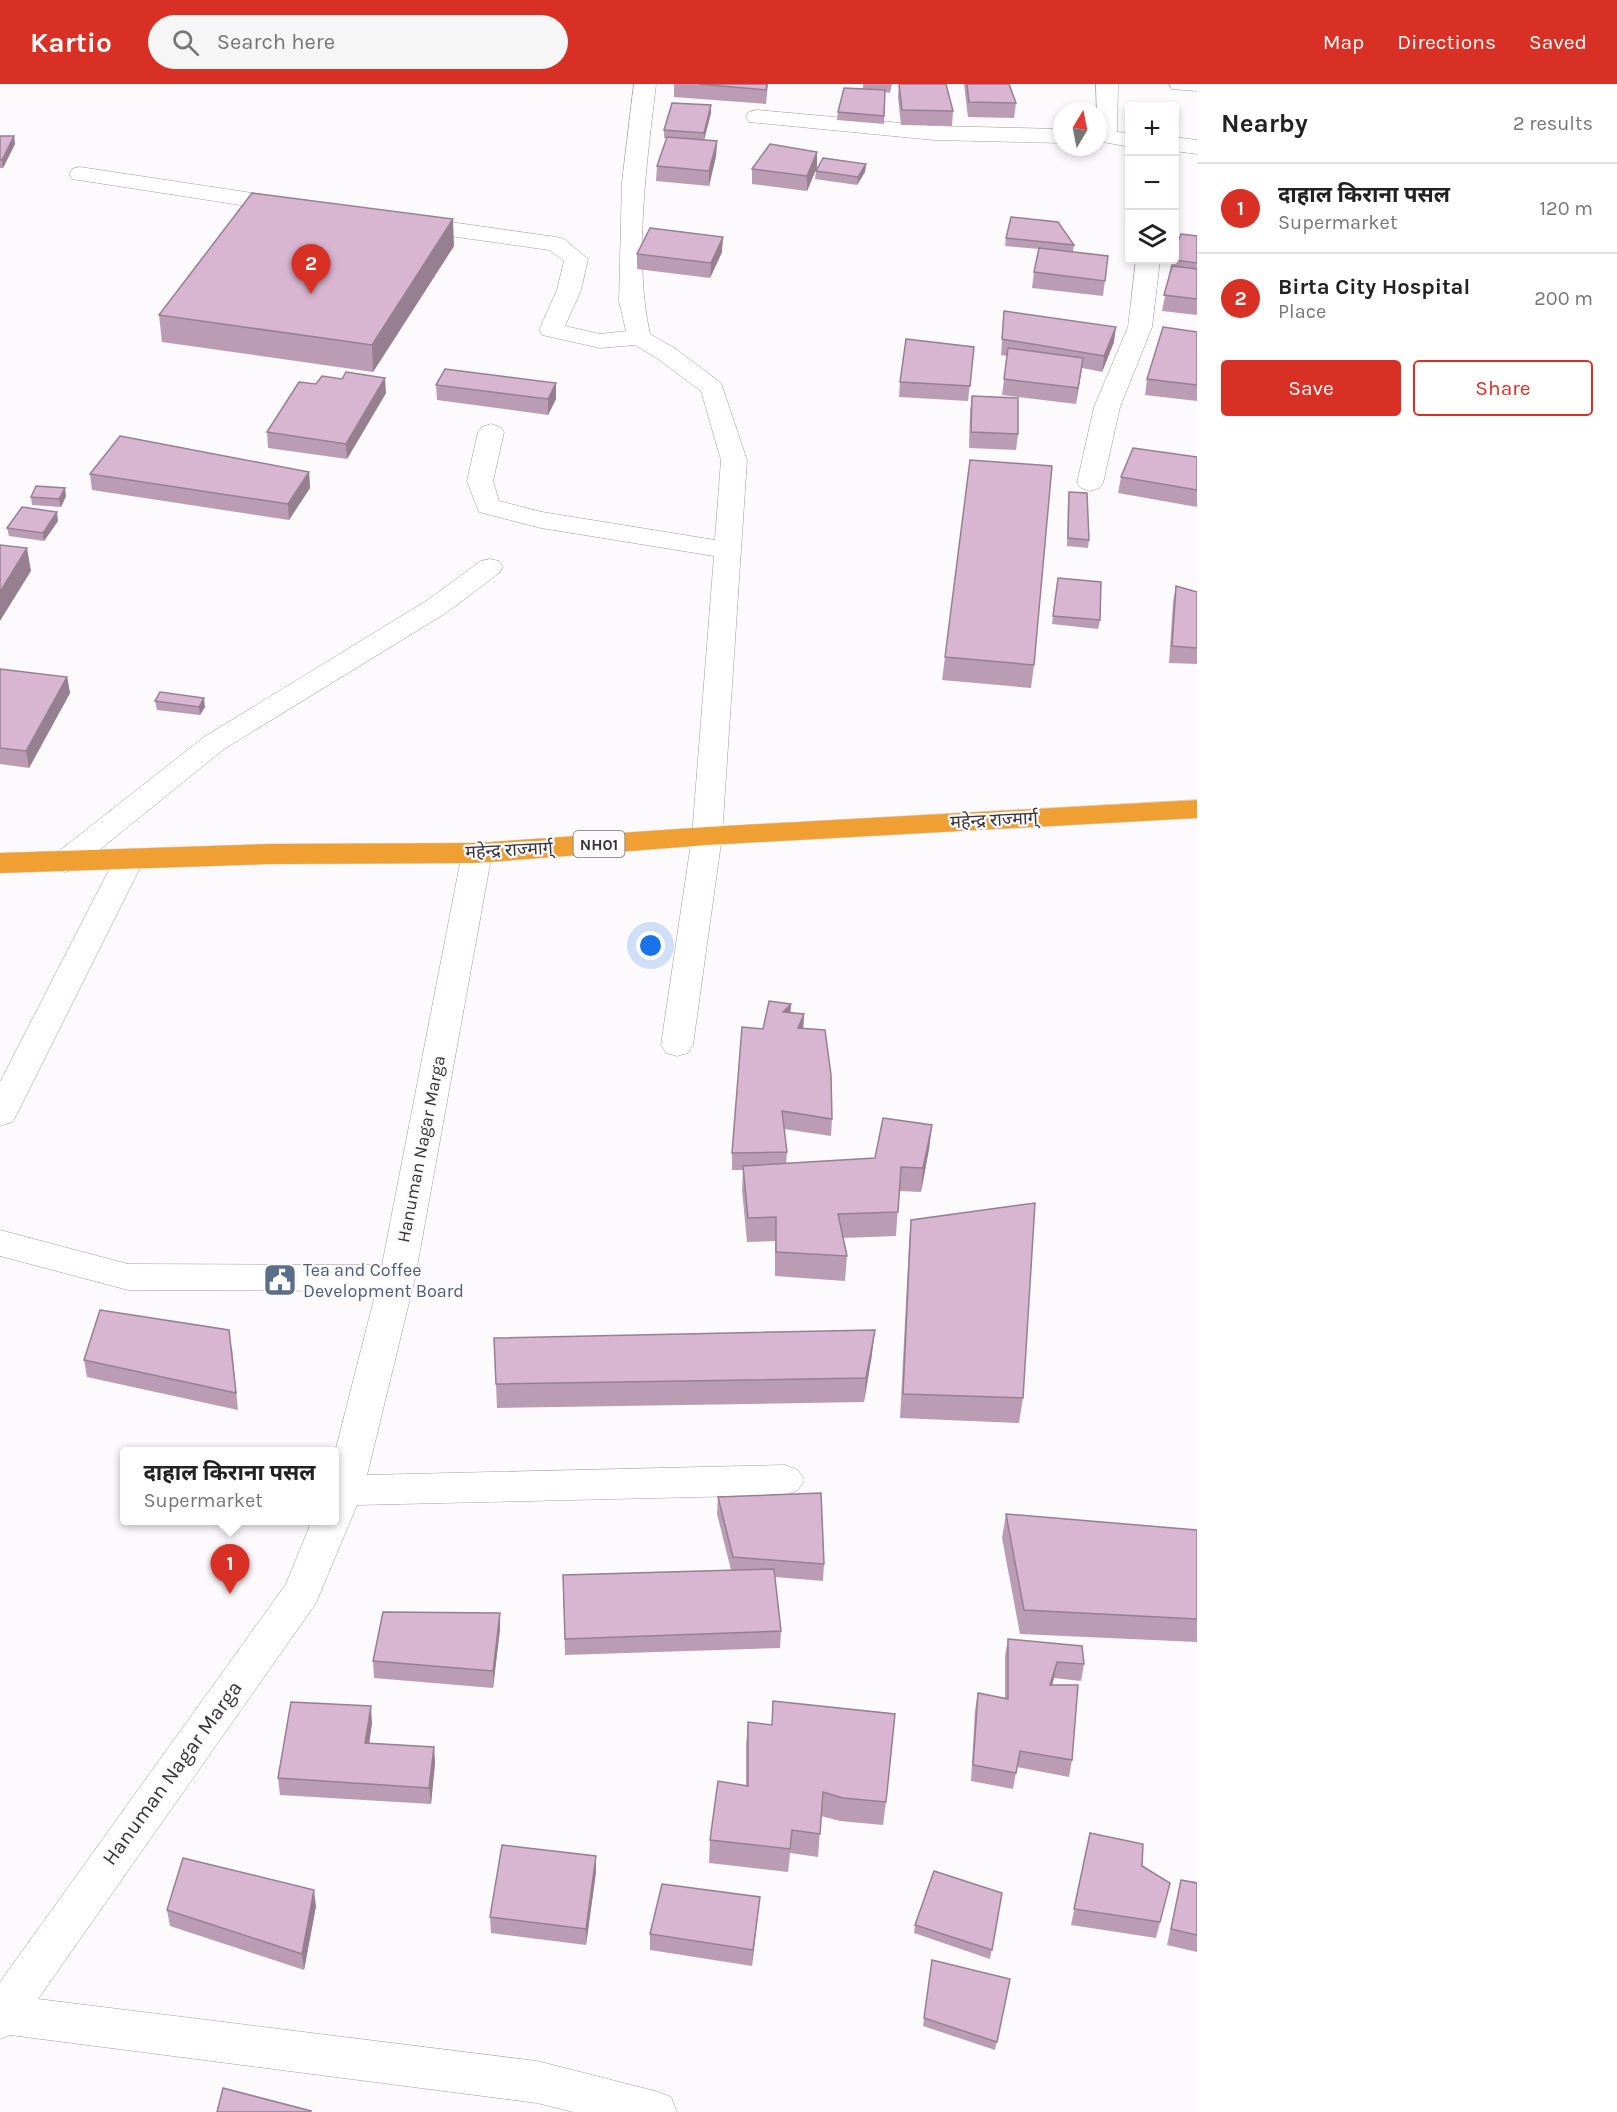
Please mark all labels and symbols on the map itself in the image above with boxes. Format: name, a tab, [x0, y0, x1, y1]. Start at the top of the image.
north arrow	[1053, 102, 1107, 156]
pin: 2	[292, 244, 330, 294]
street label: महेन्द्र राज्मार्ग्	[950, 807, 1041, 833]
road number: NH01	[574, 831, 624, 857]
street label: महेन्द्र राज्मार्ग्	[465, 837, 556, 863]
your location	[636, 931, 665, 960]
street label: Hanuman Nagar Marga	[392, 1054, 450, 1244]
place label: Tea and Coffee Development Board	[303, 1259, 464, 1302]
public building icon: Tea and Coffee Development Board	[262, 1262, 298, 1298]
pin: 1	[210, 1544, 250, 1594]
street label: Hanuman Nagar Marga	[97, 1676, 247, 1870]

